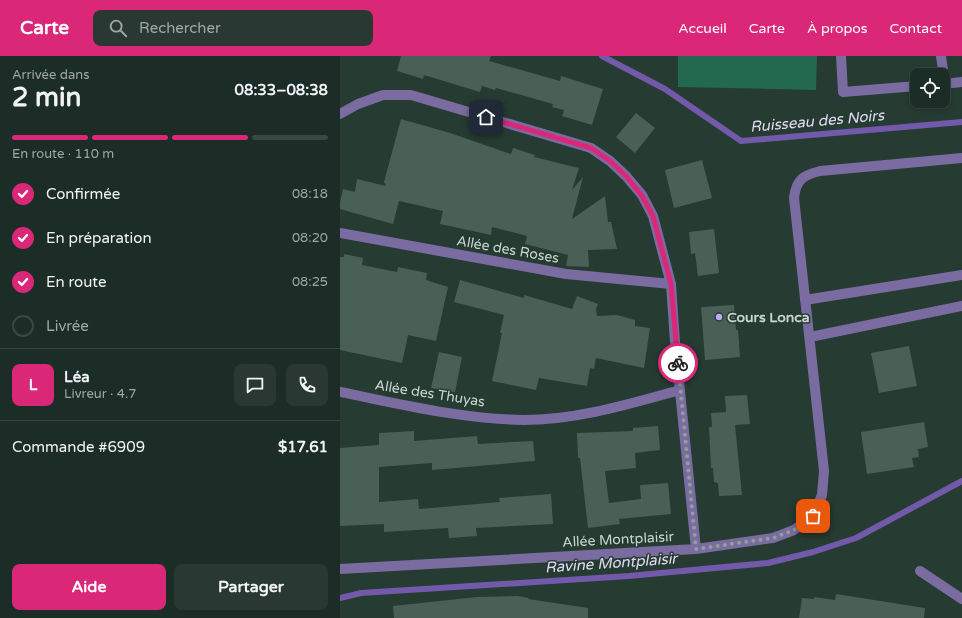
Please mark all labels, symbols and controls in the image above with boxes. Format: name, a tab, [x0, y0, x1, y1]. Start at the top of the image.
search box	[93, 10, 373, 46]
text: Carte	[20, 17, 69, 39]
icon: search	[107, 17, 129, 39]
text: Rechercher	[139, 19, 221, 37]
text: Accueil	[678, 20, 727, 37]
text: Carte	[749, 20, 785, 37]
text: À propos	[807, 20, 868, 37]
text: Contact	[890, 20, 942, 37]
text: Arrivée dans	[12, 67, 89, 83]
map controls	[910, 68, 950, 108]
button: locate	[910, 68, 950, 108]
text: 08:33–08:38	[235, 81, 328, 99]
text: 2 min	[12, 82, 81, 113]
pin	[469, 100, 503, 134]
icon: home	[475, 106, 497, 128]
water label: Ruisseau des Noirs	[749, 106, 887, 136]
text: En route · 110 m	[12, 146, 114, 162]
icon: check	[12, 183, 34, 205]
text: Confirmée	[46, 185, 120, 203]
text: 08:18	[292, 186, 328, 202]
icon: check	[12, 227, 34, 249]
text: En préparation	[46, 229, 152, 247]
text: 08:20	[292, 230, 328, 246]
street label: Allée des Roses	[455, 232, 561, 267]
icon: check	[12, 271, 34, 293]
text: En route	[46, 273, 106, 291]
text: 08:25	[292, 274, 328, 290]
place label: Cours Lonca	[727, 309, 810, 326]
marker: Cours Lonca	[714, 312, 724, 322]
text: Livrée	[46, 317, 89, 335]
courier	[658, 343, 698, 383]
icon: bike	[667, 352, 689, 374]
button: chat	[234, 364, 276, 406]
button: phone	[286, 364, 328, 406]
text: Léa	[64, 368, 90, 386]
text: L	[29, 376, 37, 394]
street label: Allée des Thuyas	[374, 376, 487, 411]
text: Livreur · 4.7	[64, 386, 136, 402]
text: Commande #6909	[12, 438, 145, 456]
text: $17.61	[278, 438, 328, 456]
pin	[796, 499, 830, 533]
icon: bag	[802, 505, 824, 527]
street label: Allée Montplaisir	[562, 528, 675, 551]
water label: Ravine Montplaisir	[544, 549, 680, 577]
button: Aide	[12, 564, 166, 610]
button: Partager	[174, 564, 328, 610]

